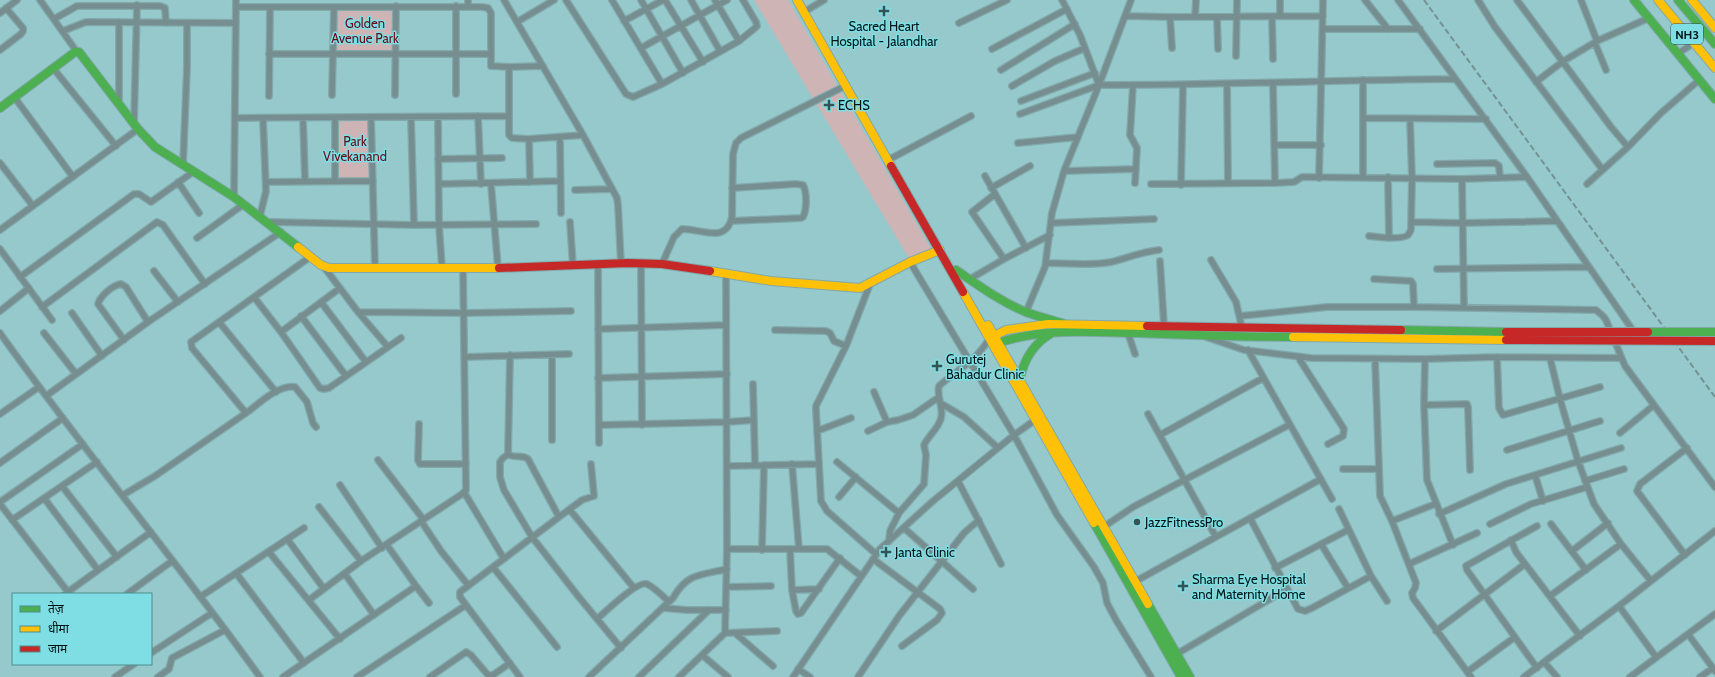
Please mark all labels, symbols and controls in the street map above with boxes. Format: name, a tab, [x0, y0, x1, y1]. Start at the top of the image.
marker: Sacred Heart Hospital - Jalandhar	[878, 5, 890, 17]
park label: Golden Avenue Park	[331, 15, 399, 46]
place label: Sacred Heart Hospital - Jalandhar	[830, 18, 938, 49]
road number: NH3	[1671, 24, 1703, 44]
place label: ECHS	[838, 97, 870, 113]
marker: ECHS	[823, 99, 835, 111]
park label: Park Vivekanand	[323, 133, 387, 164]
place label: Gurutej Bahadur Clinic	[946, 351, 1024, 382]
marker: Gurutej Bahadur Clinic	[931, 360, 943, 372]
place label: JazzFitnessPro	[1144, 514, 1223, 530]
marker: JazzFitnessPro	[1132, 517, 1142, 527]
place label: Janta Clinic	[894, 544, 955, 560]
marker: Janta Clinic	[880, 546, 892, 558]
place label: Sharma Eye Hospital and Maternity Home	[1192, 571, 1306, 602]
marker: Sharma Eye Hospital and Maternity Home	[1177, 580, 1189, 592]
legend	[12, 593, 152, 665]
text: तेज़	[48, 601, 65, 616]
text: धीमा	[48, 621, 70, 636]
text: जाम	[48, 641, 68, 656]

